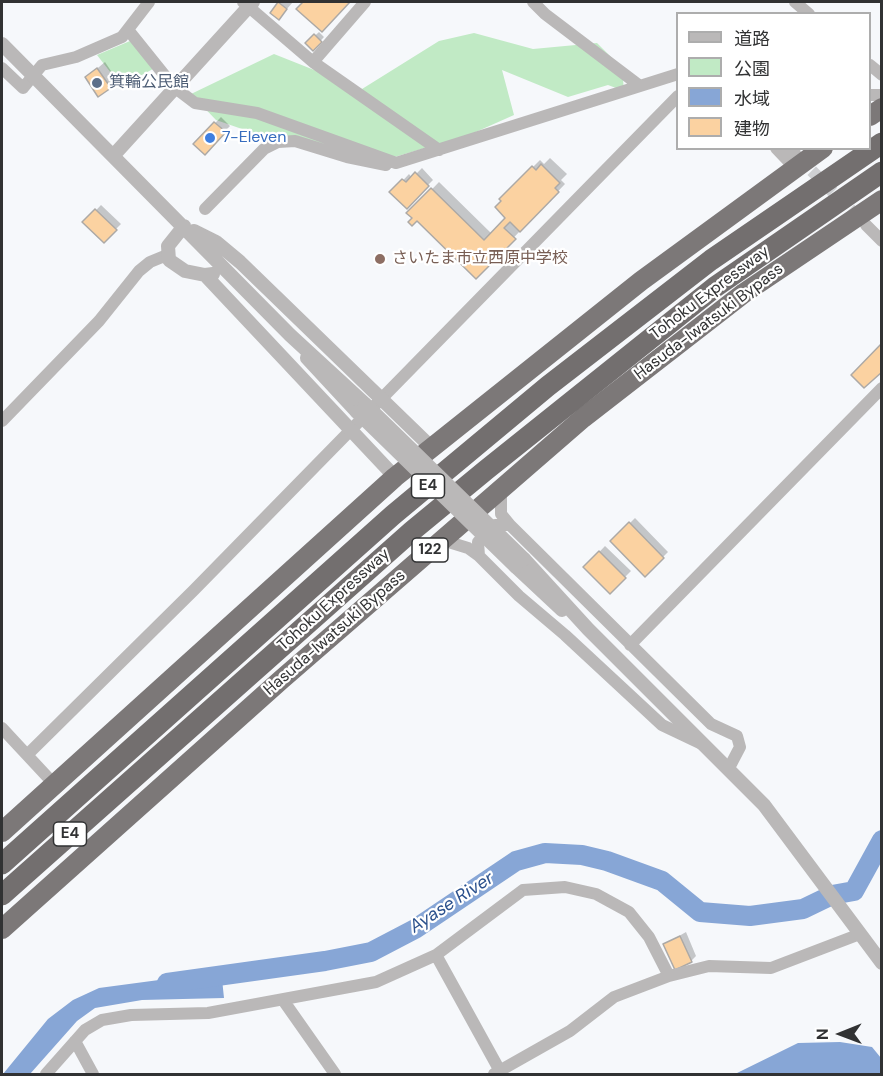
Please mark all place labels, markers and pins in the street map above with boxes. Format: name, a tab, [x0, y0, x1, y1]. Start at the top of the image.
place label: 箕輪公民館	[109, 73, 189, 93]
marker: 箕輪公民館	[90, 76, 104, 90]
place label: 7-Eleven	[222, 128, 286, 148]
marker: 7-Eleven	[203, 131, 217, 145]
place label: さいたま市立西原中学校	[392, 249, 568, 269]
marker: さいたま市立西原中学校	[373, 252, 387, 266]

